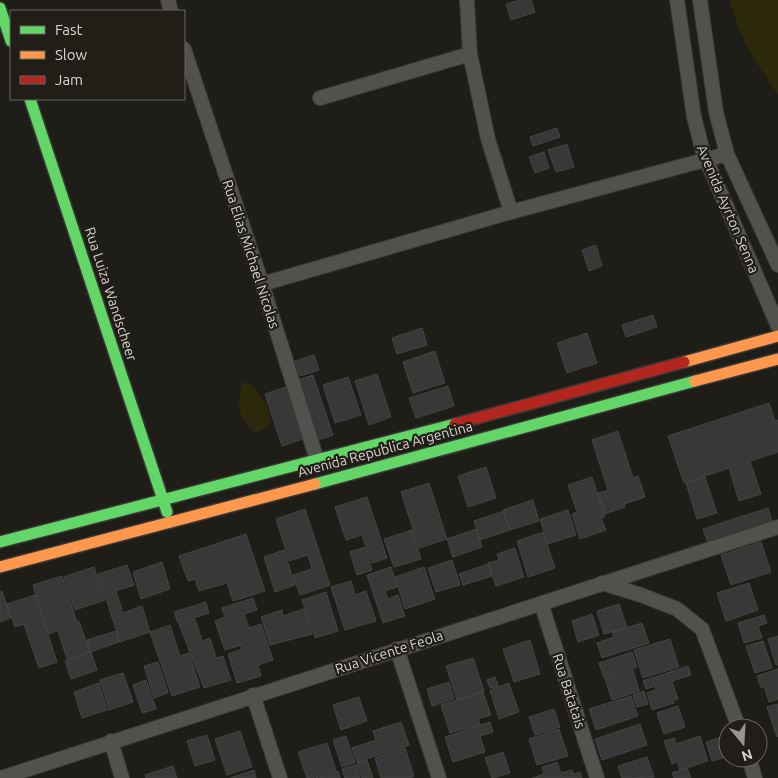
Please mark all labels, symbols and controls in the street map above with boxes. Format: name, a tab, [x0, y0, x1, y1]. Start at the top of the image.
legend	[10, 10, 185, 100]
text: Fast	[55, 21, 83, 38]
text: Slow	[55, 46, 88, 63]
text: Jam	[55, 71, 83, 88]
street label: Avenida Ayrton Senna	[694, 143, 762, 275]
street label: Rua Elias Michael Nicolas	[219, 178, 283, 330]
street label: Rua Luiza Wandscheer	[82, 225, 140, 364]
street label: Avenida Republica Argentina	[296, 418, 474, 480]
street label: Rua Vicente Feola	[333, 627, 445, 677]
street label: Rua Batatais	[549, 651, 589, 731]
north arrow	[718, 718, 768, 768]
text: N	[740, 746, 754, 765]

